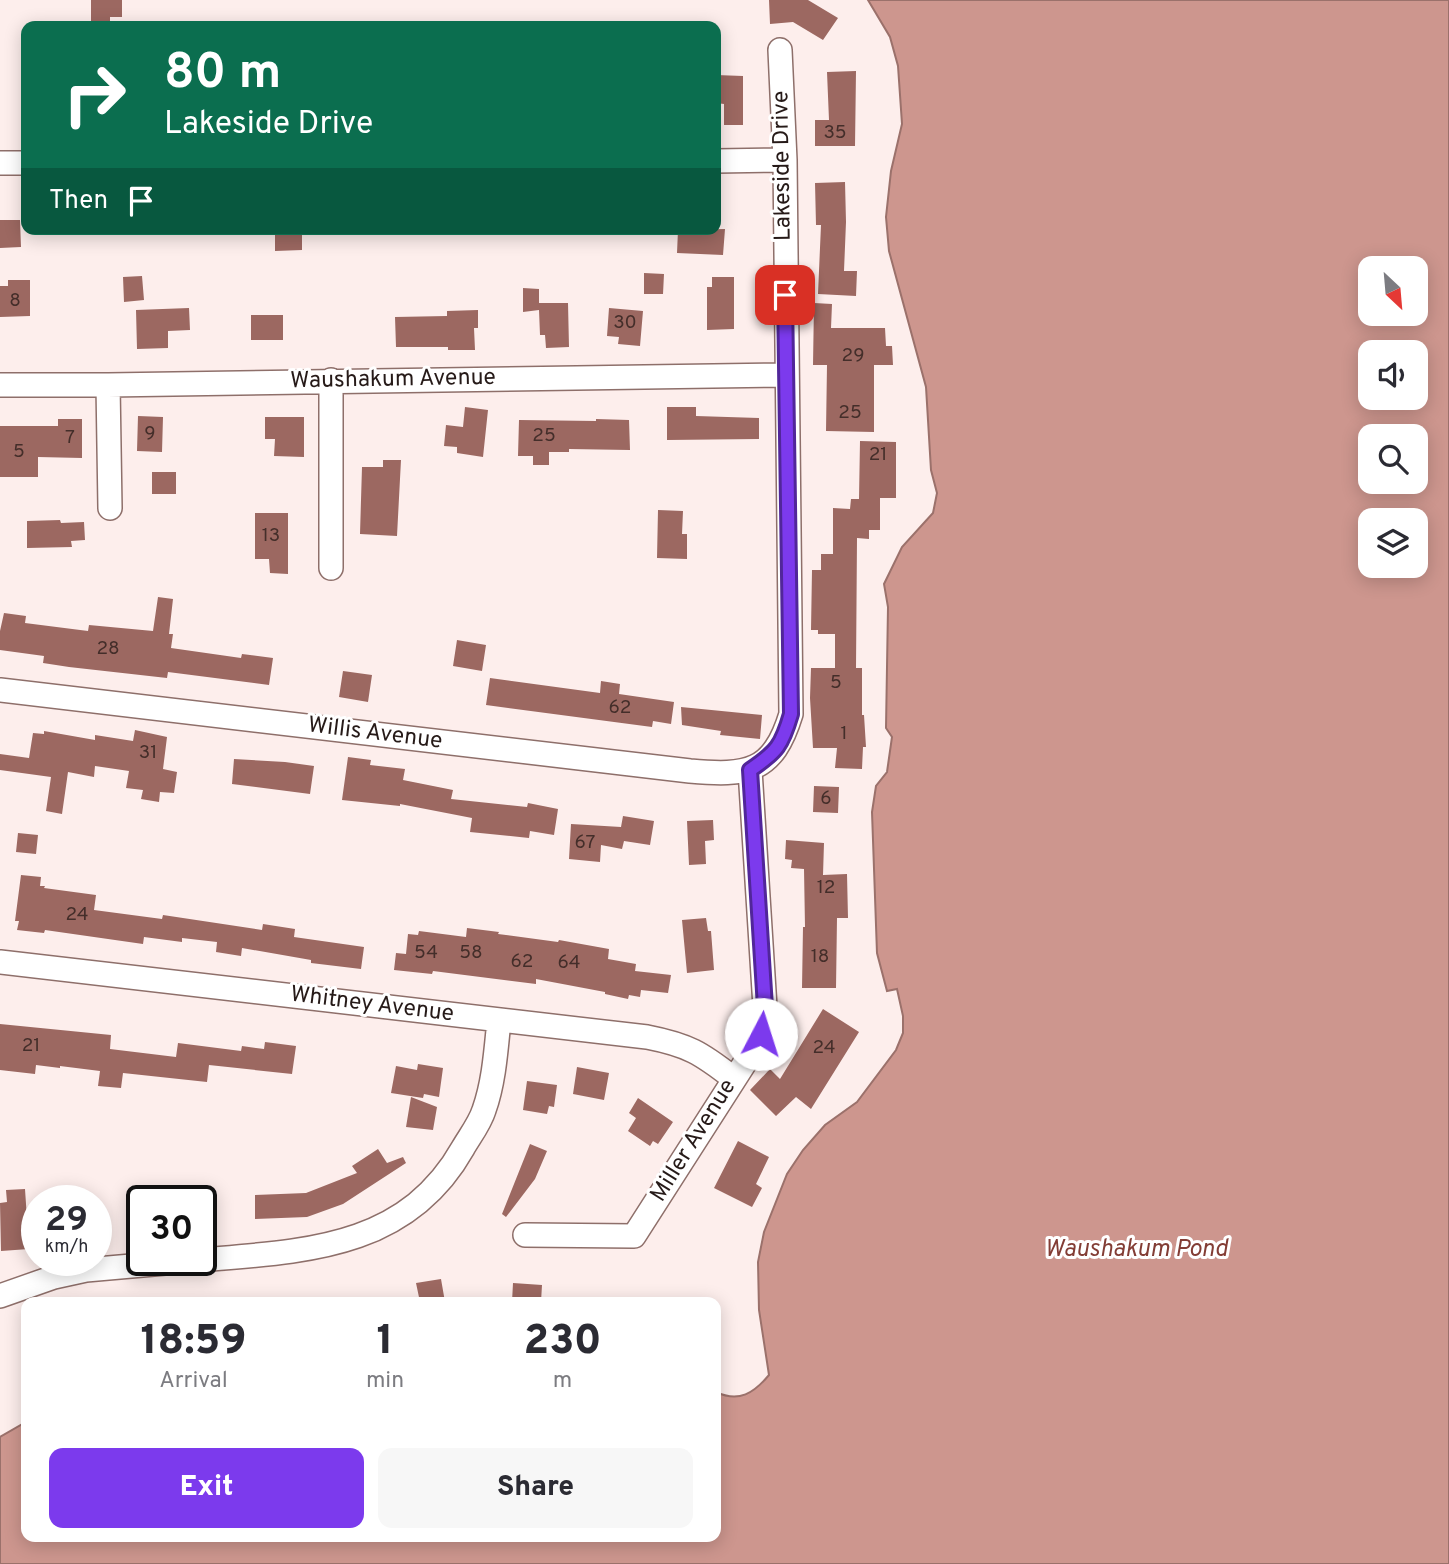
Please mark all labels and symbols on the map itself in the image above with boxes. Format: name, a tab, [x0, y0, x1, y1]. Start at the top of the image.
street label: Lakeside Drive	[767, 91, 799, 241]
house number: 35	[823, 121, 847, 145]
north arrow	[1358, 256, 1428, 326]
pin	[755, 265, 815, 325]
house number: 8	[9, 289, 21, 313]
house number: 30	[613, 311, 637, 335]
house number: 29	[842, 344, 864, 368]
street label: Waushakum Avenue	[290, 364, 496, 396]
house number: 25	[838, 401, 862, 425]
house number: 9	[144, 422, 156, 446]
house number: 25	[532, 424, 556, 448]
house number: 7	[65, 426, 75, 450]
house number: 5	[13, 440, 25, 464]
house number: 21	[869, 443, 887, 467]
house number: 13	[262, 524, 280, 548]
house number: 28	[96, 637, 120, 661]
house number: 5	[830, 671, 842, 695]
house number: 62	[609, 696, 631, 720]
street label: Willis Avenue	[306, 711, 444, 757]
house number: 1	[840, 722, 848, 746]
house number: 31	[139, 741, 157, 765]
house number: 6	[820, 787, 832, 811]
house number: 67	[575, 831, 596, 855]
house number: 12	[817, 876, 835, 900]
house number: 24	[65, 903, 89, 927]
house number: 54	[414, 941, 438, 965]
house number: 58	[459, 941, 483, 965]
house number: 18	[811, 945, 829, 969]
house number: 62	[511, 950, 533, 974]
house number: 64	[557, 951, 581, 975]
street label: Whitney Avenue	[289, 981, 455, 1029]
position arrow	[724, 997, 798, 1071]
house number: 21	[22, 1034, 40, 1058]
house number: 24	[812, 1036, 836, 1060]
street label: Miller Avenue	[645, 1074, 743, 1208]
speed limit sign: 30	[126, 1185, 217, 1276]
water label: Waushakum Pond	[1044, 1235, 1229, 1265]

